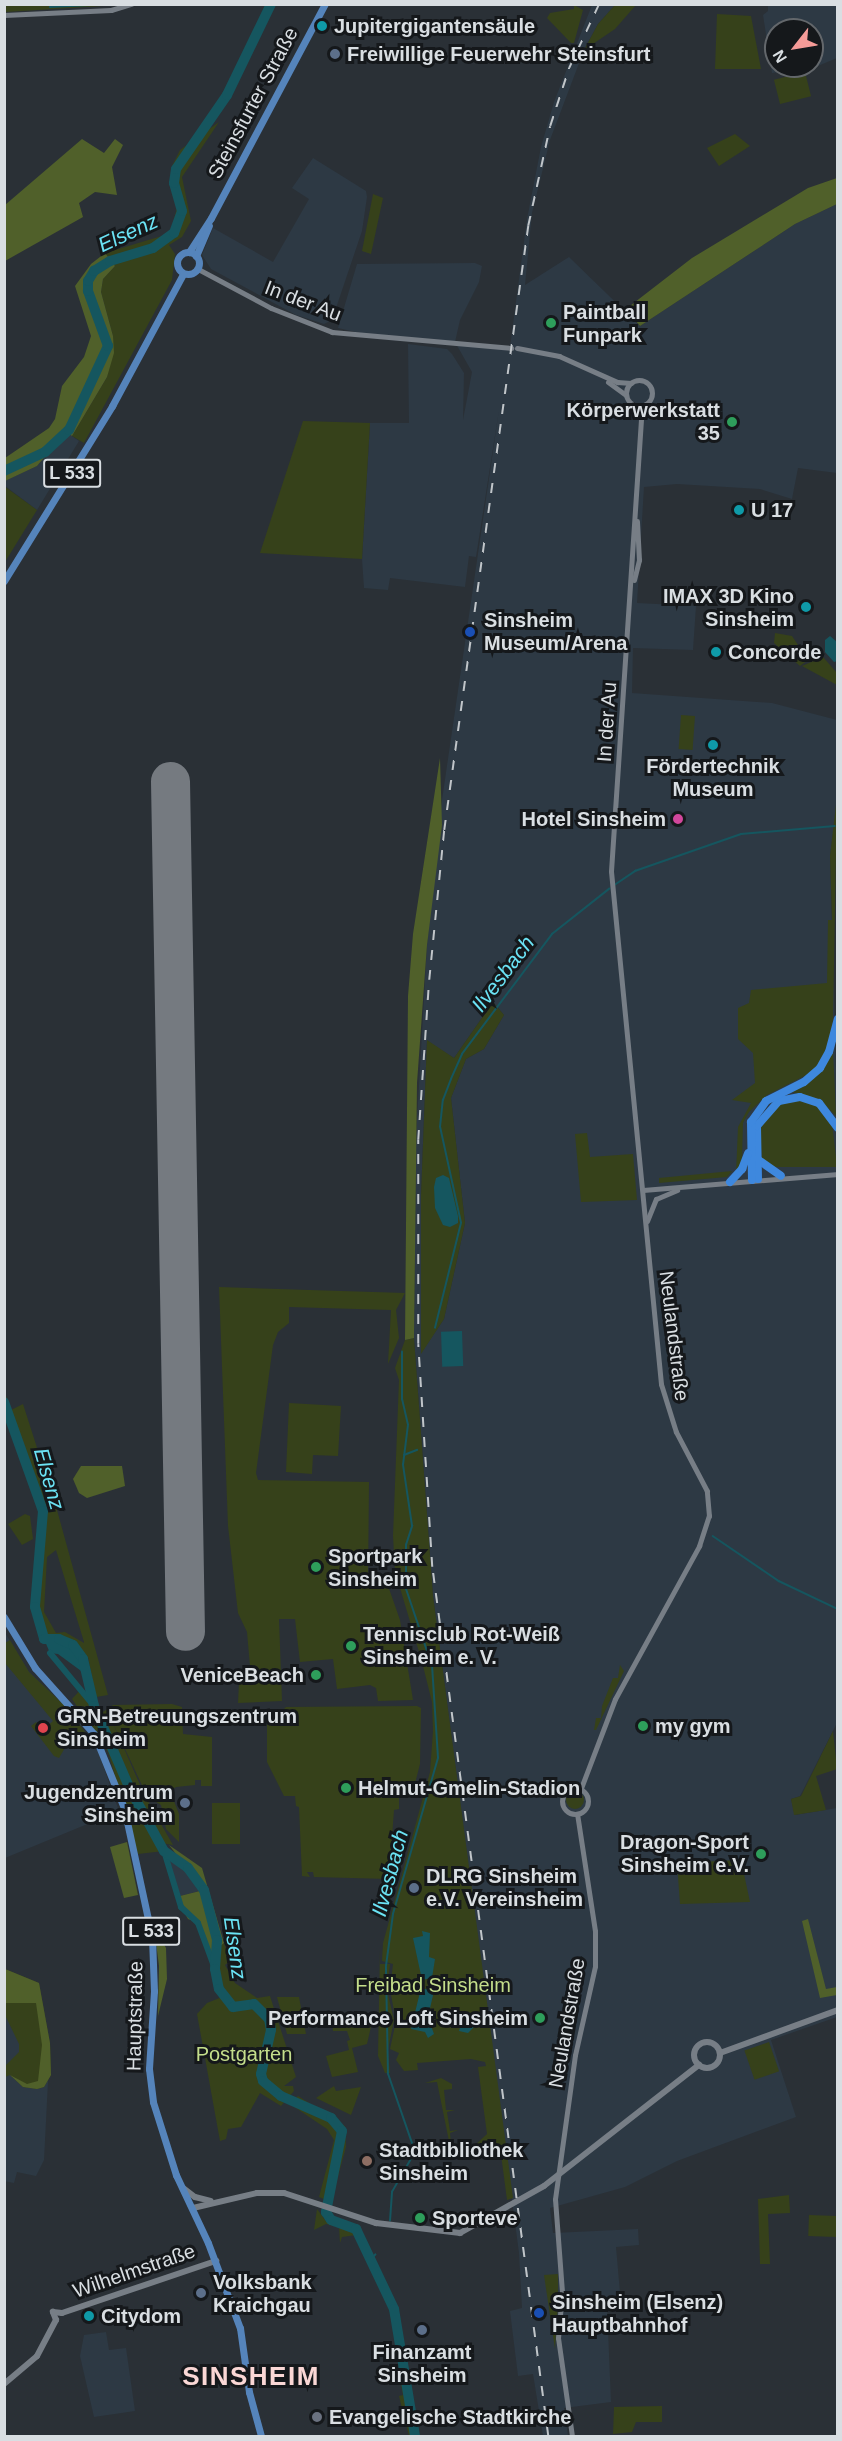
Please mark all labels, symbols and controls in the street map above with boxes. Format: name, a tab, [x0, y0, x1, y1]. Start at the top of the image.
place label: Jupitergigantensäule	[334, 14, 535, 38]
north arrow	[764, 18, 824, 78]
marker: Jupitergigantensäule	[315, 19, 329, 33]
street label: Steinsfurter Straße	[203, 23, 303, 183]
place label: Freiwillige Feuerwehr Steinsfurt	[347, 42, 650, 66]
marker: Freiwillige Feuerwehr Steinsfurt	[328, 47, 342, 61]
text: N	[770, 47, 790, 66]
water label: Elsenz	[94, 208, 162, 258]
street label: In der Au	[261, 275, 345, 327]
place label: Paintball Funpark	[563, 300, 646, 347]
marker: Paintball Funpark	[544, 316, 558, 330]
place label: Körperwerkstatt 35	[567, 398, 720, 445]
marker: Körperwerkstatt 35	[725, 415, 739, 429]
road number: L 533	[42, 458, 102, 488]
place label: U 17	[751, 498, 793, 522]
marker: U 17	[732, 503, 746, 517]
place label: IMAX 3D Kino Sinsheim	[663, 584, 794, 631]
marker: IMAX 3D Kino Sinsheim	[799, 600, 813, 614]
place label: Sinsheim Museum/Arena	[484, 608, 627, 655]
marker: Sinsheim Museum/Arena	[461, 623, 479, 641]
place label: Concorde	[728, 640, 821, 664]
marker: Concorde	[709, 645, 723, 659]
street label: In der Au	[592, 681, 622, 763]
marker: Fördertechnik Museum	[706, 738, 720, 752]
place label: Fördertechnik Museum	[646, 755, 780, 802]
place label: Hotel Sinsheim	[522, 807, 666, 831]
marker: Hotel Sinsheim	[671, 812, 685, 826]
water label: Ilvesbach	[466, 931, 540, 1017]
street label: Neulandstraße	[654, 1269, 694, 1403]
water label: Elsenz	[28, 1445, 70, 1513]
place label: Sportpark Sinsheim	[328, 1544, 422, 1591]
marker: Sportpark Sinsheim	[309, 1560, 323, 1574]
place label: Tennisclub Rot-Weiß Sinsheim e. V.	[363, 1622, 560, 1669]
marker: Tennisclub Rot-Weiß Sinsheim e. V.	[344, 1639, 358, 1653]
place label: VeniceBeach	[181, 1663, 304, 1687]
marker: VeniceBeach	[309, 1668, 323, 1682]
place label: GRN-Betreuungszentrum Sinsheim	[57, 1704, 297, 1751]
place label: my gym	[655, 1714, 731, 1738]
marker: GRN-Betreuungszentrum Sinsheim	[34, 1719, 52, 1737]
marker: my gym	[636, 1719, 650, 1733]
place label: Helmut-Gmelin-Stadion	[358, 1776, 580, 1800]
place label: Jugendzentrum Sinsheim	[24, 1780, 173, 1827]
marker: Helmut-Gmelin-Stadion	[339, 1781, 353, 1795]
marker: Jugendzentrum Sinsheim	[178, 1796, 192, 1810]
water label: Ilvesbach	[366, 1827, 414, 1919]
place label: Dragon-Sport Sinsheim e.V.	[620, 1830, 749, 1877]
marker: Dragon-Sport Sinsheim e.V.	[754, 1847, 768, 1861]
place label: DLRG Sinsheim e.V. Vereinsheim	[426, 1864, 583, 1911]
marker: DLRG Sinsheim e.V. Vereinsheim	[407, 1881, 421, 1895]
water label: Elsenz	[218, 1915, 252, 1981]
road number: L 533	[121, 1916, 181, 1946]
street label: Neulandstraße	[544, 1956, 590, 2090]
street label: Hauptstraße	[122, 1961, 148, 2071]
park label: Freibad Sinsheim	[355, 1973, 511, 1997]
place label: Performance Loft Sinsheim	[268, 2006, 528, 2030]
marker: Performance Loft Sinsheim	[533, 2011, 547, 2025]
park label: Postgarten	[196, 2042, 292, 2066]
place label: Stadtbibliothek Sinsheim	[379, 2138, 523, 2185]
marker: Stadtbibliothek Sinsheim	[360, 2154, 374, 2168]
place label: Sporteve	[432, 2206, 518, 2230]
marker: Sporteve	[413, 2211, 427, 2225]
street label: Wilhelmstraße	[70, 2239, 198, 2303]
place label: Volksbank Kraichgau	[213, 2270, 312, 2317]
marker: Volksbank Kraichgau	[194, 2286, 208, 2300]
place label: Sinsheim (Elsenz) Hauptbahnhof	[552, 2290, 723, 2337]
place label: Citydom	[101, 2304, 181, 2328]
marker: Sinsheim (Elsenz) Hauptbahnhof	[530, 2304, 548, 2322]
marker: Citydom	[82, 2309, 96, 2323]
marker: Finanzamt Sinsheim	[415, 2323, 429, 2337]
place label: Finanzamt Sinsheim	[373, 2340, 471, 2387]
district label: SINSHEIM	[182, 2361, 320, 2393]
place label: Evangelische Stadtkirche	[329, 2405, 571, 2429]
marker: Evangelische Stadtkirche	[310, 2410, 324, 2424]

